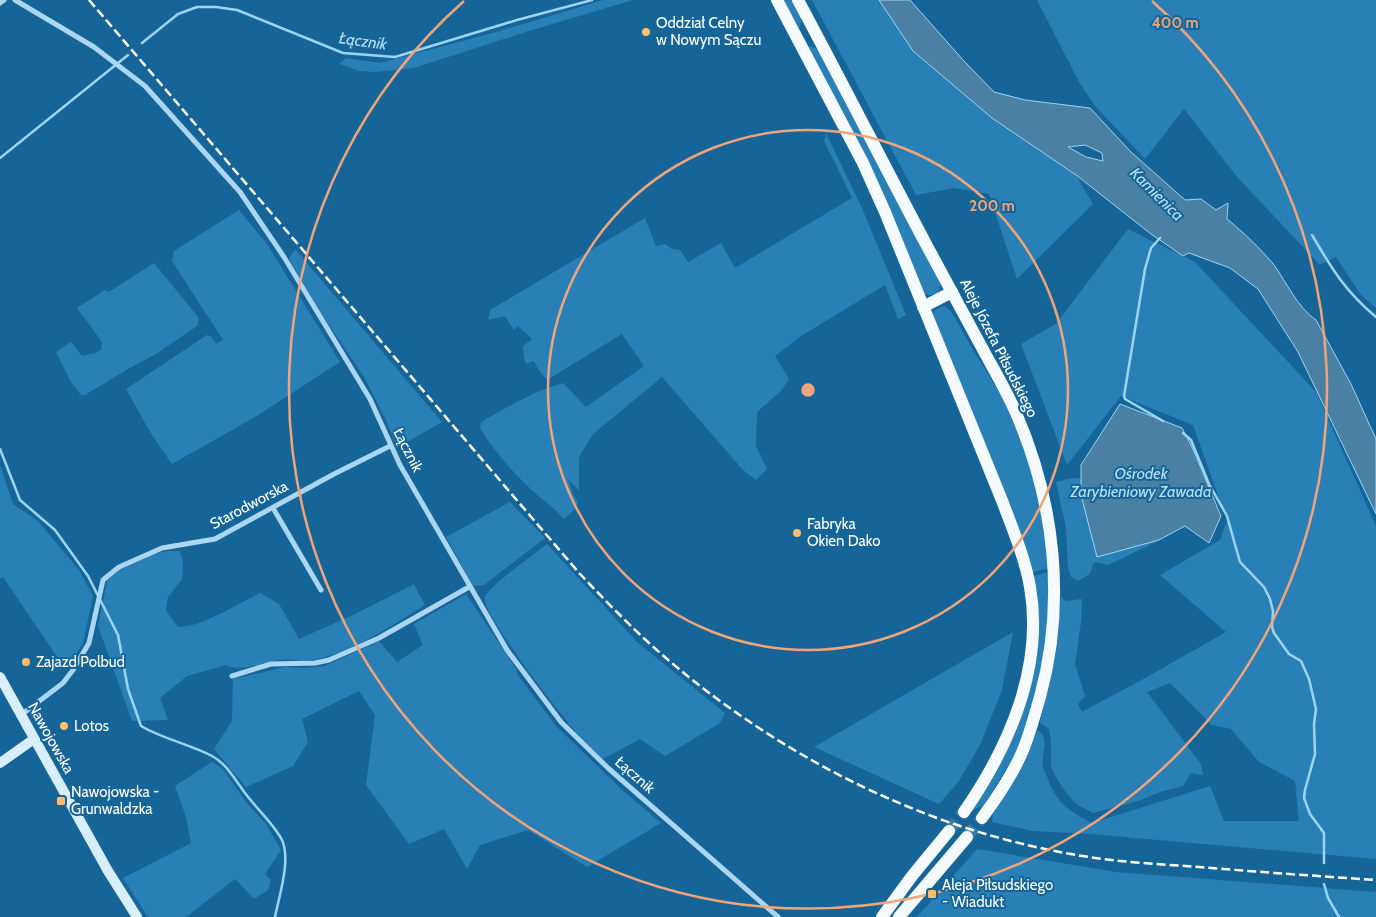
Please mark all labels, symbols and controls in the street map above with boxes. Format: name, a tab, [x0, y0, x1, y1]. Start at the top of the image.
place label: Oddział Celny w Nowym Sączu	[656, 14, 761, 49]
text: 400 m	[1152, 14, 1198, 32]
marker: Oddział Celny w Nowym Sączu	[640, 26, 652, 38]
water label: Łącznik	[338, 28, 389, 54]
water label: Kamienica	[1126, 163, 1188, 225]
text: 200 m	[969, 197, 1015, 215]
street label: Aleje Józefa Piłsudskiego	[956, 276, 1042, 420]
centre of rings	[799, 381, 817, 399]
street label: Łącznik	[389, 425, 427, 475]
water label: Ośrodek Zarybieniowy Zawada	[1069, 464, 1212, 501]
street label: Starodworska	[207, 477, 292, 533]
place label: Fabryka Okien Dako	[807, 515, 880, 550]
marker: Fabryka Okien Dako	[791, 527, 803, 539]
place label: Zajazd Polbud	[36, 653, 125, 671]
marker: Zajazd Polbud	[20, 656, 32, 668]
street label: Nawojowska	[24, 699, 78, 778]
place label: Lotos	[74, 717, 109, 735]
marker: Lotos	[58, 720, 70, 732]
street label: Łącznik	[611, 753, 659, 797]
place label: Nawojowska - Grunwaldzka	[71, 783, 159, 818]
marker: Nawojowska - Grunwaldzka	[55, 795, 67, 807]
place label: Aleja Piłsudskiego - Wiadukt	[942, 876, 1053, 911]
marker: Aleja Piłsudskiego - Wiadukt	[926, 888, 938, 900]

